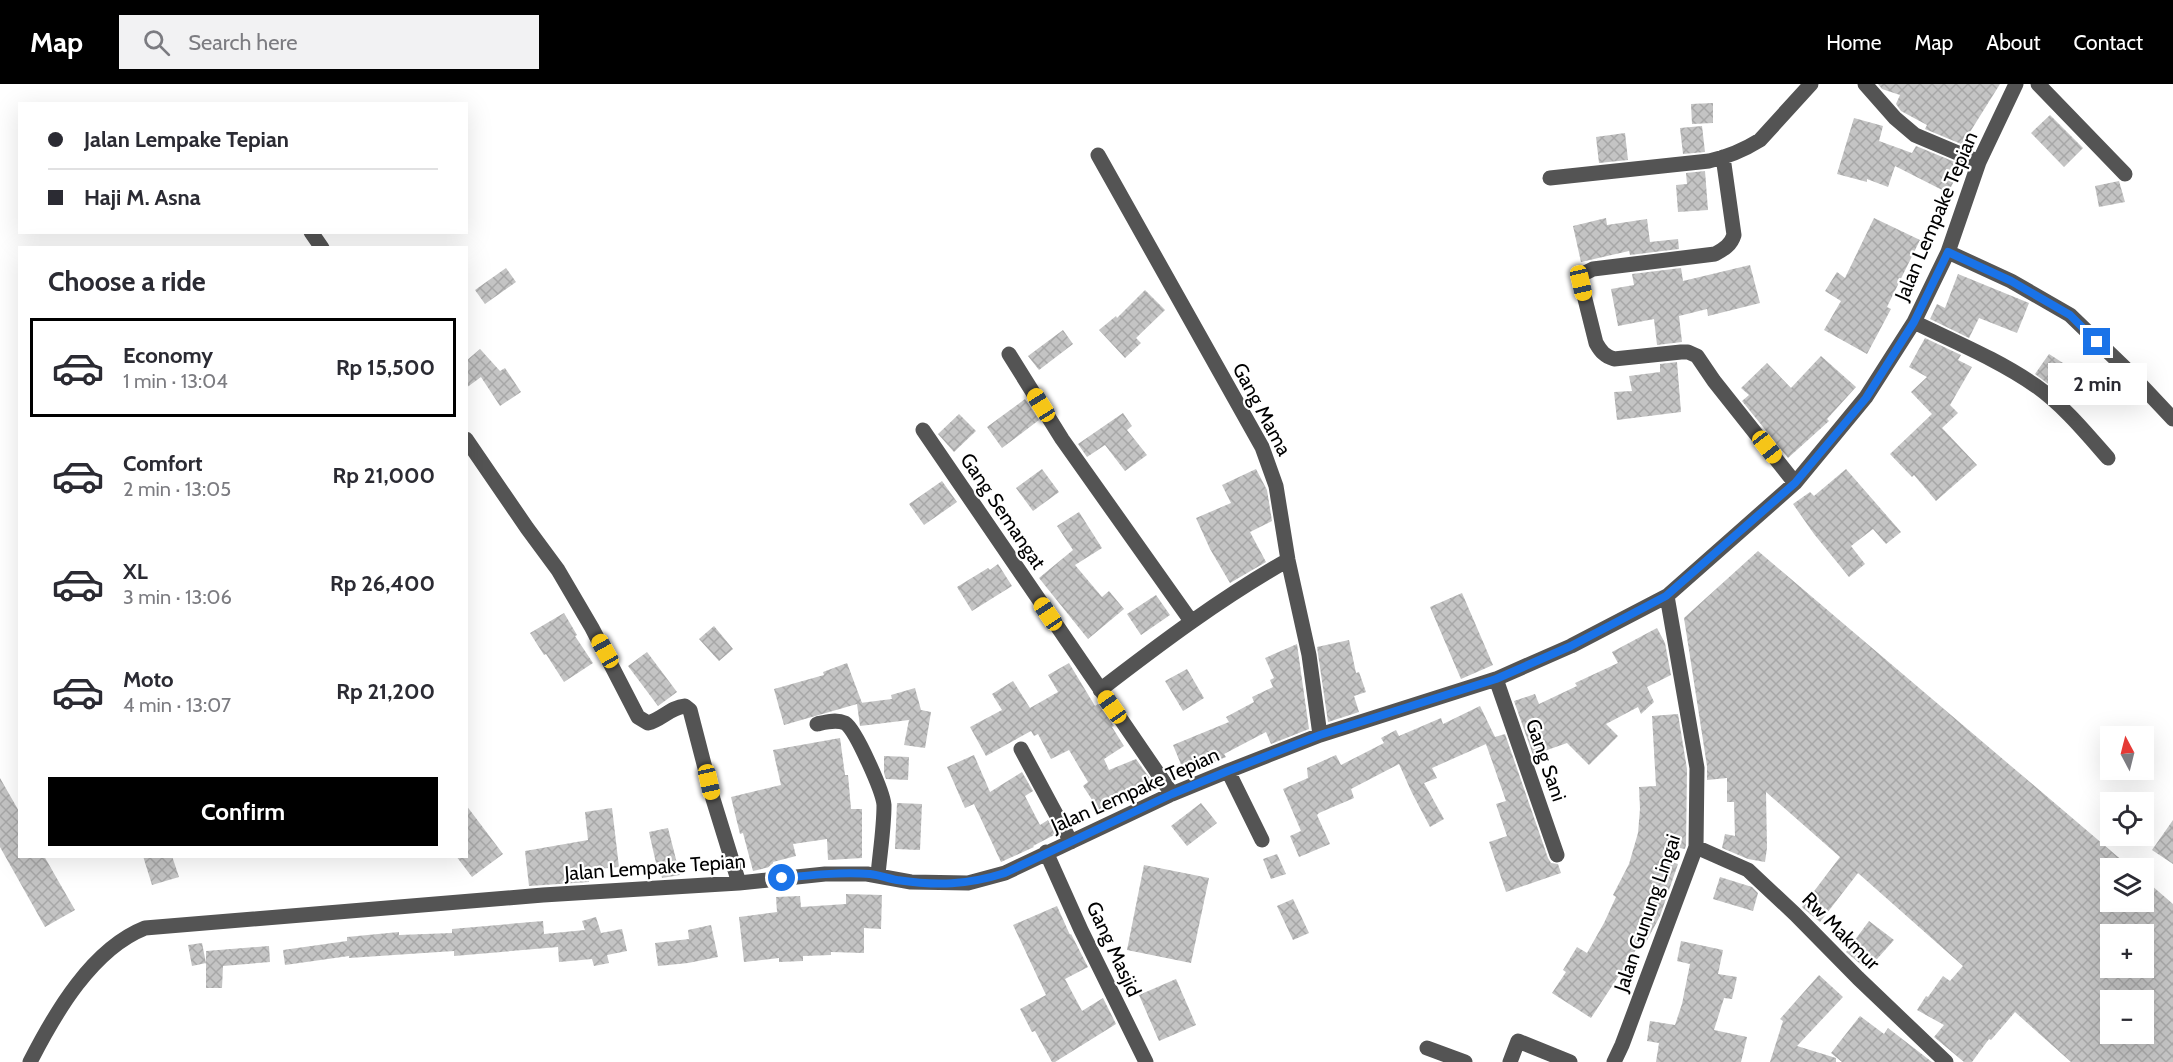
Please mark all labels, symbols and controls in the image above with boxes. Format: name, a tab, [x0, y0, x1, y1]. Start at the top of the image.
search box	[119, 15, 539, 69]
text: Map	[30, 25, 83, 59]
icon: search	[140, 26, 173, 59]
text: Search here	[188, 29, 297, 56]
text: Home	[1826, 30, 1882, 55]
text: Map	[1915, 30, 1953, 55]
text: About	[1986, 30, 2040, 55]
text: Contact	[2073, 30, 2143, 55]
text: Jalan Lempake Tepian	[84, 126, 289, 153]
street label: Jalan Lempake Tepian	[1889, 128, 1983, 305]
text: Haji M. Asna	[84, 184, 201, 211]
car	[1568, 263, 1594, 303]
text: Choose a ride	[48, 265, 206, 298]
route end	[2083, 328, 2110, 355]
icon: car	[51, 341, 105, 395]
text: Economy	[123, 342, 213, 369]
text: Rp 15,500	[336, 354, 435, 381]
street label: Gang Mama	[1228, 359, 1297, 460]
callout: 2 min	[2048, 363, 2146, 405]
text: 1 min · 13:04	[123, 369, 228, 393]
text: 2 min	[2073, 372, 2122, 396]
car	[1024, 385, 1058, 425]
car	[1749, 427, 1785, 467]
street label: Gang Semangat	[955, 448, 1051, 574]
icon: car	[51, 449, 105, 503]
text: Comfort	[123, 450, 202, 477]
text: Rp 21,000	[333, 462, 435, 489]
text: 2 min · 13:05	[123, 477, 231, 501]
icon: car	[51, 557, 105, 611]
text: XL	[123, 558, 148, 585]
text: Rp 26,400	[330, 570, 435, 597]
text: 3 min · 13:06	[123, 585, 232, 609]
car	[1030, 594, 1066, 634]
car	[588, 631, 622, 671]
icon: car	[51, 665, 105, 719]
text: Moto	[123, 666, 174, 693]
text: Rp 21,200	[336, 678, 435, 705]
car	[1094, 687, 1130, 727]
text: 4 min · 13:07	[123, 693, 231, 717]
street label: Gang Sani	[1521, 716, 1571, 804]
north arrow	[2100, 726, 2154, 780]
map controls	[2100, 726, 2154, 1044]
street label: Jalan Lempake Tepian	[1046, 742, 1223, 838]
car	[696, 762, 722, 802]
button: Confirm	[48, 777, 438, 846]
button: locate	[2100, 792, 2154, 846]
street label: Jalan Gunung Lingai	[1608, 831, 1685, 996]
street label: Jalan Lempake Tepian	[563, 849, 746, 885]
button: layers	[2100, 858, 2154, 912]
route start	[768, 864, 795, 891]
street label: Rw Makmur	[1797, 887, 1885, 975]
street label: Gang Masjid	[1082, 898, 1146, 1000]
button: +	[2100, 924, 2154, 978]
button: −	[2100, 990, 2154, 1044]

